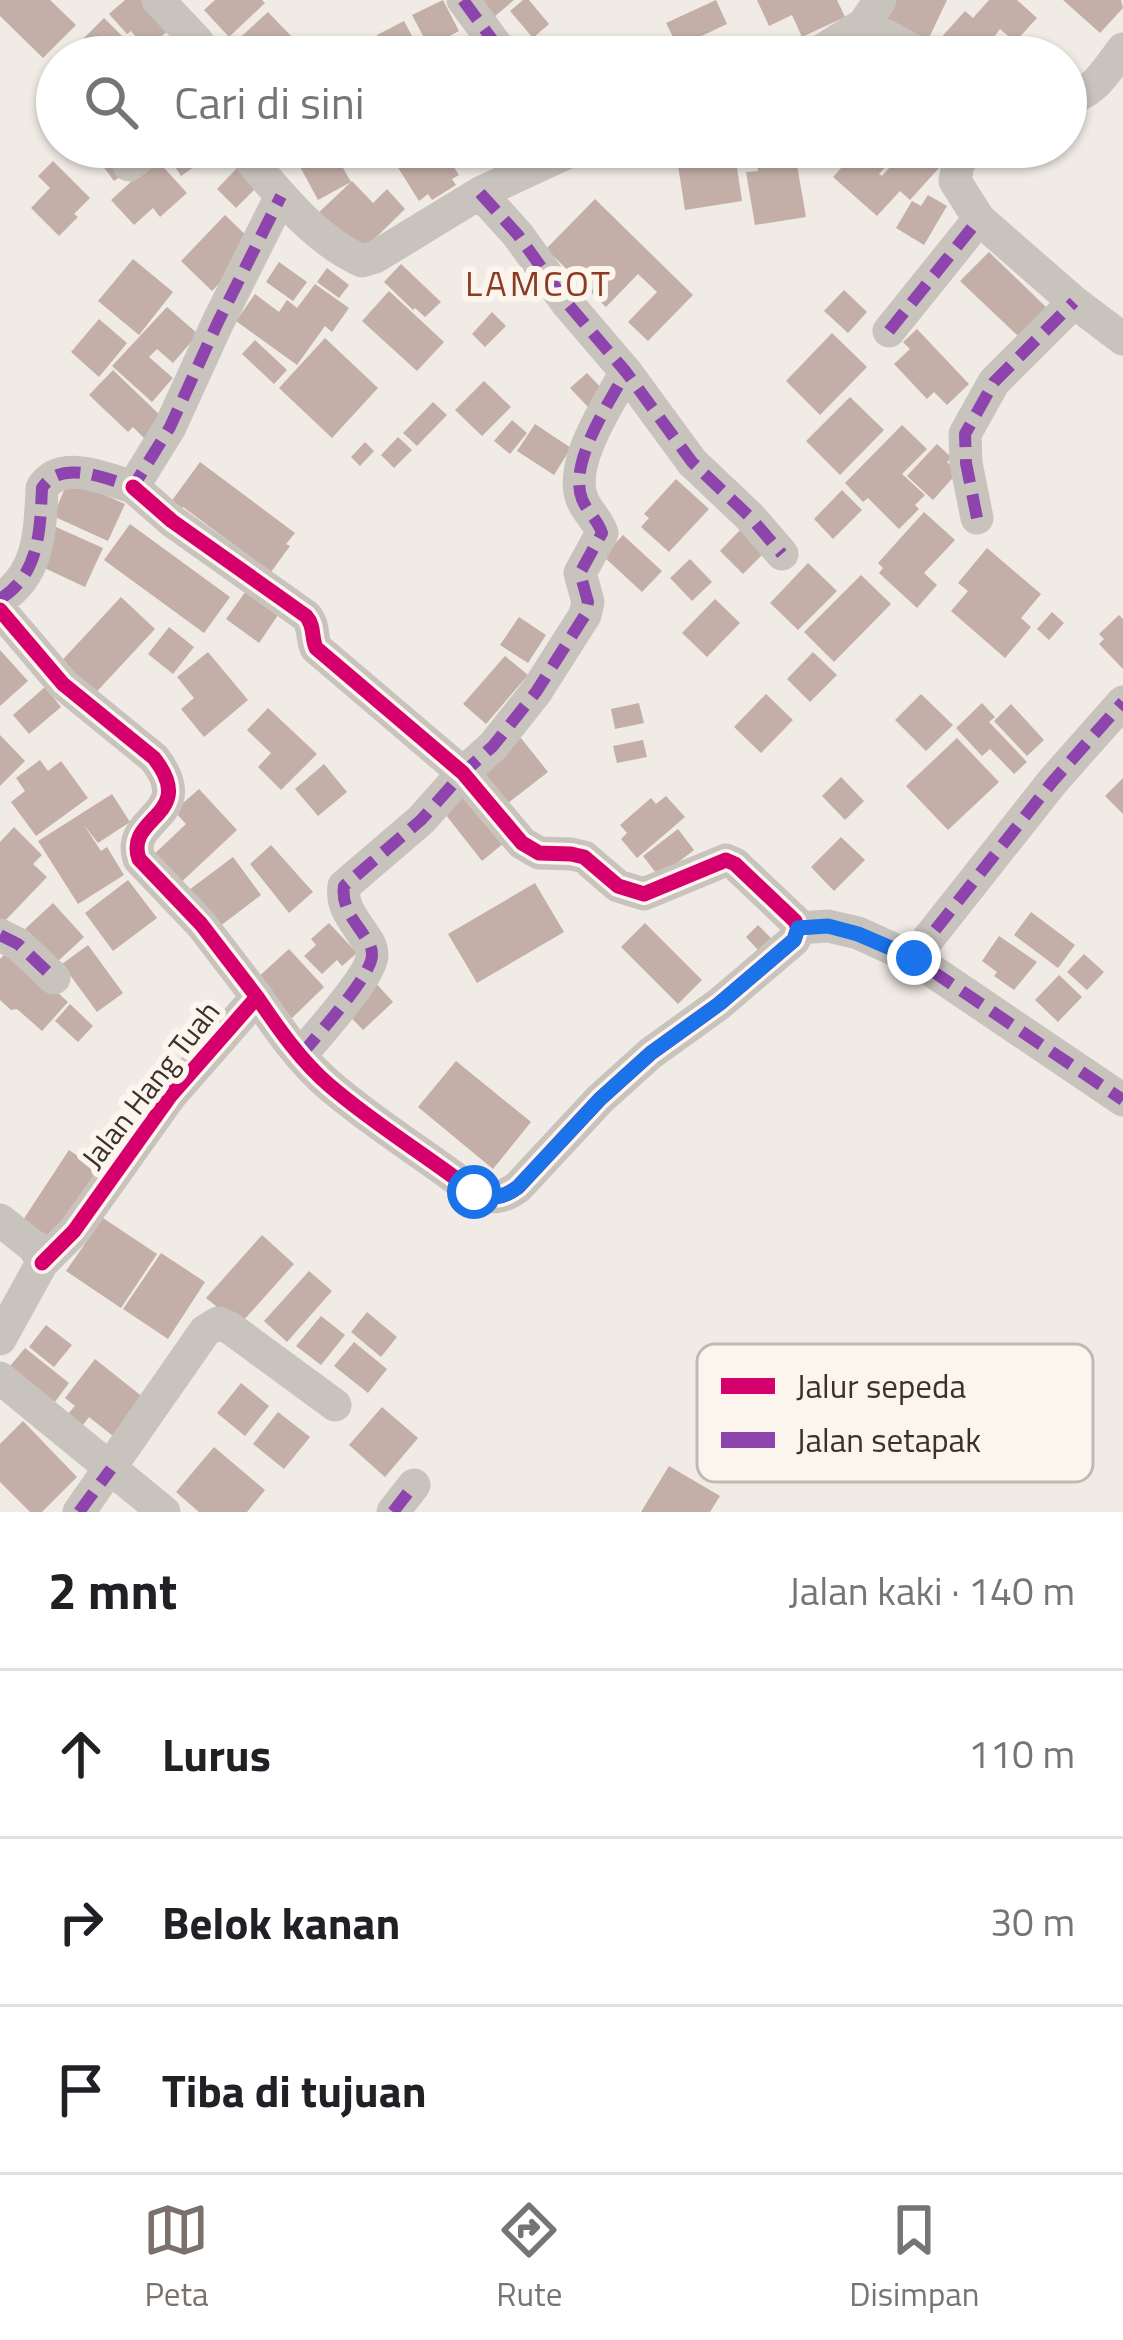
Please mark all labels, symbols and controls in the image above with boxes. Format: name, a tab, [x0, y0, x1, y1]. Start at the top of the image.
search box	[36, 36, 1087, 168]
text: Cari di sini	[174, 68, 365, 136]
icon: search	[78, 69, 144, 135]
district label: LAMCOT	[465, 255, 613, 310]
route end	[887, 931, 941, 985]
street label: Jalan Hang Tuah	[70, 991, 231, 1178]
route start	[447, 1165, 501, 1219]
legend	[697, 1344, 1093, 1482]
text: Jalur sepeda	[796, 1361, 966, 1411]
text: Jalan setapak	[796, 1415, 981, 1465]
text: 2 mnt	[48, 1551, 177, 1629]
text: Jalan kaki · 140 m	[788, 1561, 1075, 1620]
text: Lurus	[162, 1720, 271, 1788]
icon: ahead	[48, 1721, 114, 1787]
text: 110 m	[968, 1724, 1075, 1783]
text: Belok kanan	[162, 1888, 400, 1956]
icon: right	[48, 1889, 114, 1955]
text: 30 m	[990, 1892, 1075, 1951]
text: Tiba di tujuan	[162, 2056, 427, 2124]
icon: arrive	[48, 2057, 114, 2123]
tab: Peta	[143, 2197, 209, 2319]
tab: Rute	[496, 2197, 562, 2319]
tab: Disimpan	[849, 2197, 980, 2319]

